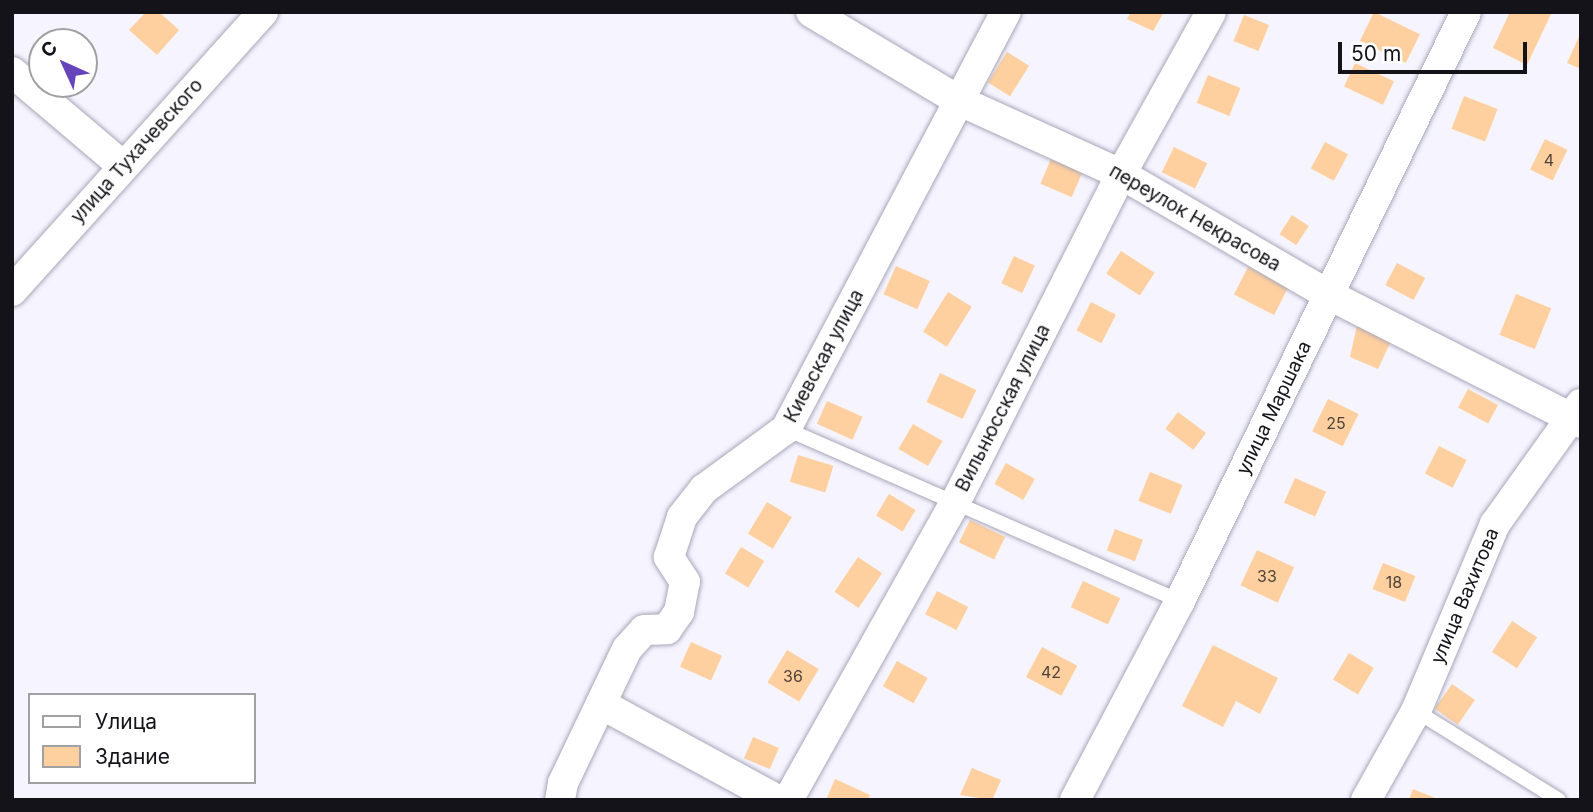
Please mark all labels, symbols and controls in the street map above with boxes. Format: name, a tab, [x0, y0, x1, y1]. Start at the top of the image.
north arrow	[28, 28, 98, 98]
scale bar	[1341, 28, 1530, 72]
text: С	[36, 36, 62, 62]
text: 50 m	[1351, 41, 1401, 66]
street label: улица Тухачевского	[66, 74, 208, 228]
house number: 4	[1544, 150, 1554, 170]
street label: переулок Некрасова	[1105, 160, 1285, 276]
street label: Киевская улица	[779, 286, 869, 426]
street label: Вильнюсская улица	[951, 320, 1055, 496]
street label: улица Маршака	[1232, 337, 1316, 479]
house number: 25	[1326, 413, 1346, 433]
street label: улица Вахитова	[1426, 525, 1504, 667]
house number: 33	[1257, 566, 1277, 586]
house number: 18	[1386, 572, 1402, 592]
house number: 42	[1041, 662, 1061, 682]
house number: 36	[783, 666, 803, 686]
legend	[28, 693, 256, 784]
text: Улица	[95, 709, 157, 734]
text: Здание	[95, 744, 170, 769]

